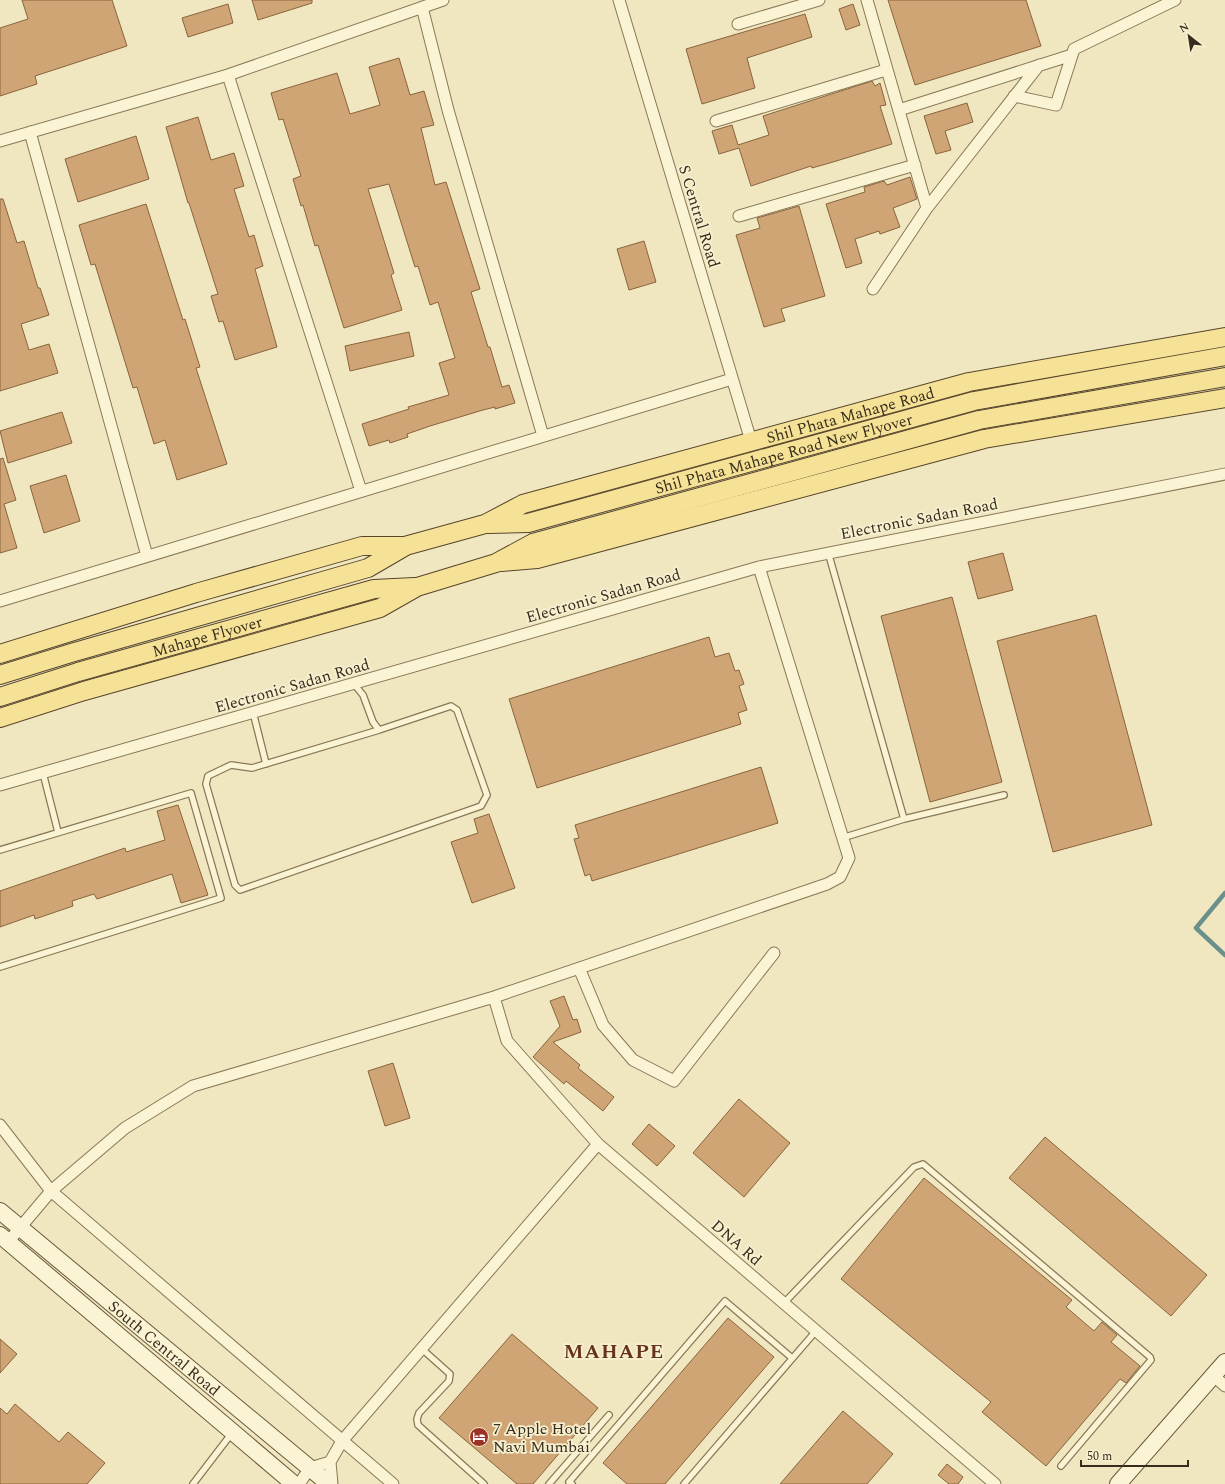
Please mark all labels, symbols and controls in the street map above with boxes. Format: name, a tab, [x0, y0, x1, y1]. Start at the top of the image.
north arrow	[1169, 16, 1209, 56]
text: N	[1176, 18, 1192, 37]
street label: S Central Road	[672, 162, 726, 271]
street label: Shil Phata Mahape Road	[764, 381, 937, 450]
street label: Shil Phata Mahape Road New Flyover	[652, 407, 916, 501]
street label: Electronic Sadan Road	[838, 492, 1000, 546]
street label: Electronic Sadan Road	[523, 562, 684, 630]
street label: Mahape Flyover	[150, 610, 265, 664]
street label: Electronic Sadan Road	[212, 652, 373, 720]
street label: DNA Rd	[706, 1214, 767, 1272]
street label: South Central Road	[103, 1295, 225, 1402]
district label: MAHAPE	[564, 1337, 664, 1367]
place label: 7 Apple Hotel Navi Mumbai	[493, 1417, 591, 1459]
hotel icon: 7 Apple Hotel Navi Mumbai	[468, 1426, 490, 1448]
scale bar	[1081, 1442, 1188, 1468]
text: 50 m	[1087, 1447, 1112, 1466]

